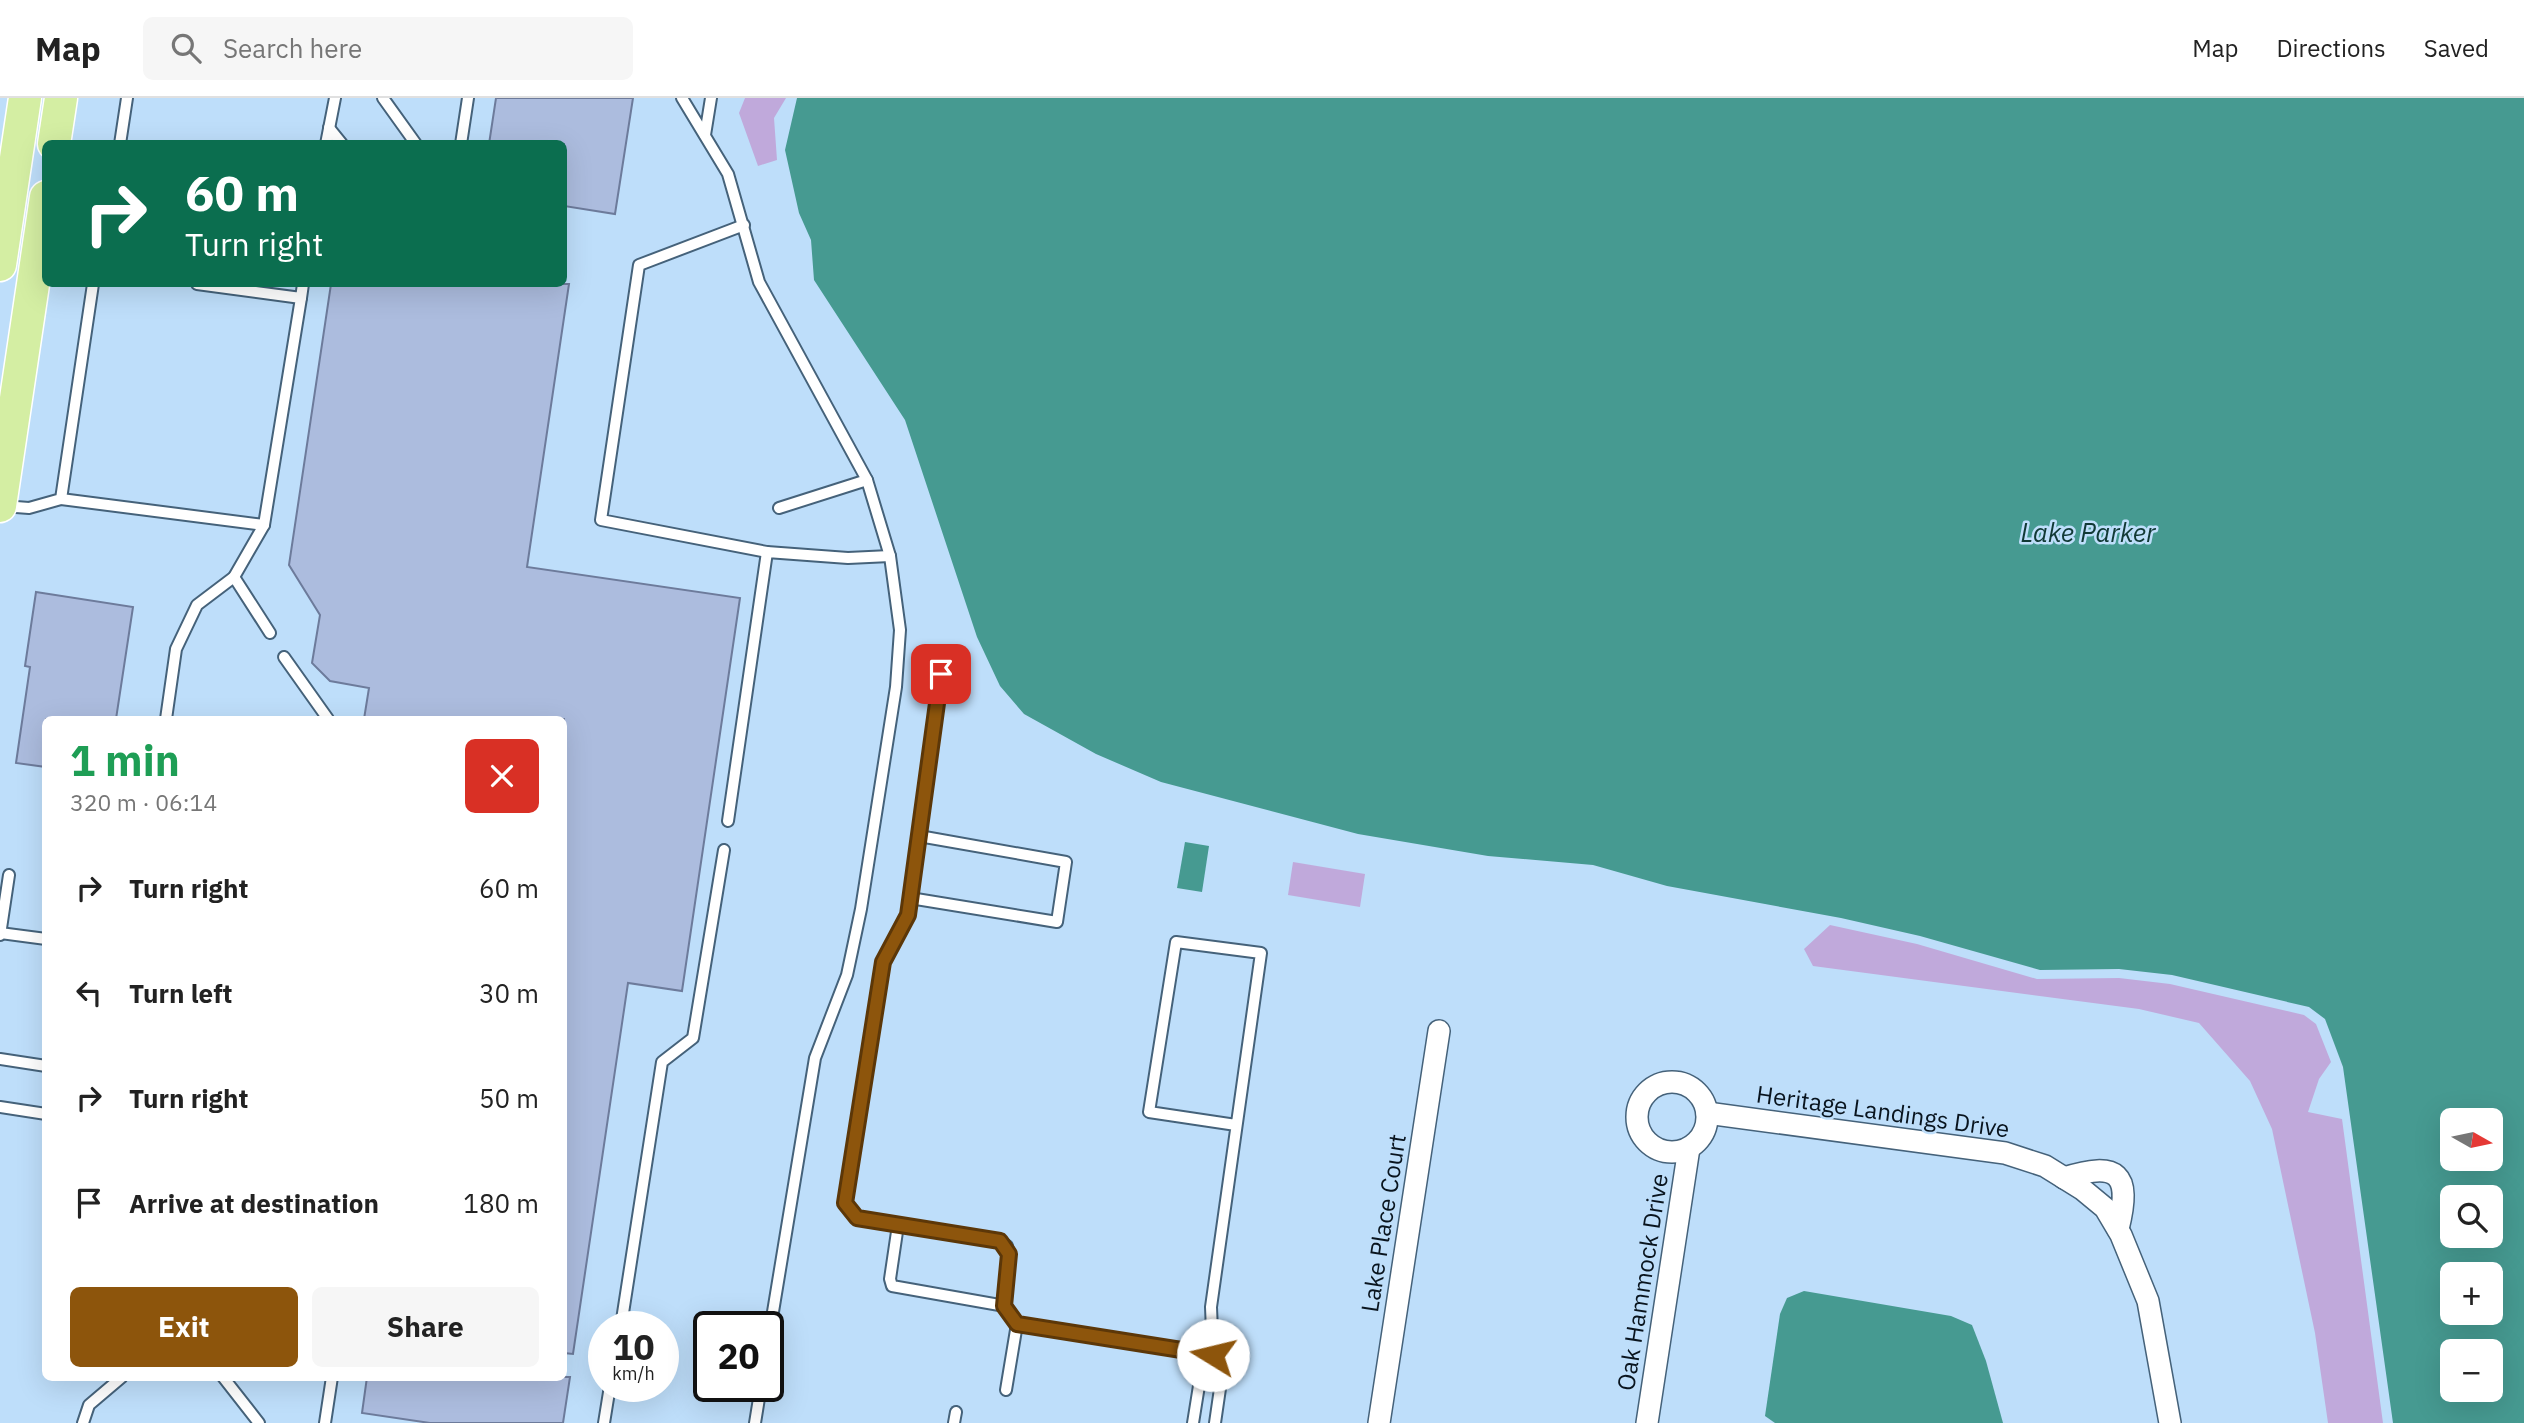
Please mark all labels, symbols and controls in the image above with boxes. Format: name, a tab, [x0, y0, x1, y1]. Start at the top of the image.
search box	[143, 17, 633, 80]
text: Map	[35, 27, 101, 70]
icon: search	[167, 29, 205, 67]
text: Search here	[223, 31, 362, 65]
text: Map	[2192, 32, 2238, 64]
text: Directions	[2276, 32, 2386, 64]
text: Saved	[2424, 32, 2489, 64]
text: 60 m	[185, 161, 299, 224]
icon: right	[70, 168, 161, 259]
text: Turn right	[185, 223, 323, 265]
water label: Lake Parker	[2021, 515, 2157, 549]
pin	[911, 644, 971, 704]
icon: arrive	[922, 655, 960, 693]
text: 1 min	[70, 733, 180, 788]
button: close	[465, 739, 539, 813]
text: 320 m · 06:14	[70, 787, 217, 817]
icon: right	[70, 869, 108, 907]
text: Turn right	[129, 871, 248, 905]
text: 60 m	[479, 871, 539, 905]
icon: left	[70, 974, 108, 1012]
text: Turn left	[129, 976, 232, 1010]
text: 30 m	[479, 976, 539, 1010]
street label: Heritage Landings Drive	[1754, 1077, 2012, 1145]
icon: right	[70, 1079, 108, 1117]
text: Turn right	[129, 1081, 248, 1115]
text: 50 m	[479, 1081, 539, 1115]
north arrow	[2440, 1108, 2502, 1171]
map controls	[2440, 1108, 2503, 1402]
street label: Lake Place Court	[1353, 1132, 1413, 1314]
street label: Oak Hammock Drive	[1609, 1171, 1675, 1393]
icon: arrive	[70, 1184, 108, 1222]
button: search	[2440, 1185, 2503, 1248]
text: Arrive at destination	[129, 1186, 379, 1220]
text: 180 m	[463, 1186, 539, 1220]
button: +	[2440, 1262, 2503, 1325]
button: Exit	[70, 1287, 298, 1367]
button: Share	[312, 1287, 539, 1367]
speed limit sign: 20	[693, 1311, 784, 1402]
position arrow	[1176, 1318, 1250, 1392]
text: 10	[612, 1324, 655, 1370]
button: −	[2440, 1339, 2503, 1402]
text: km/h	[612, 1362, 655, 1385]

